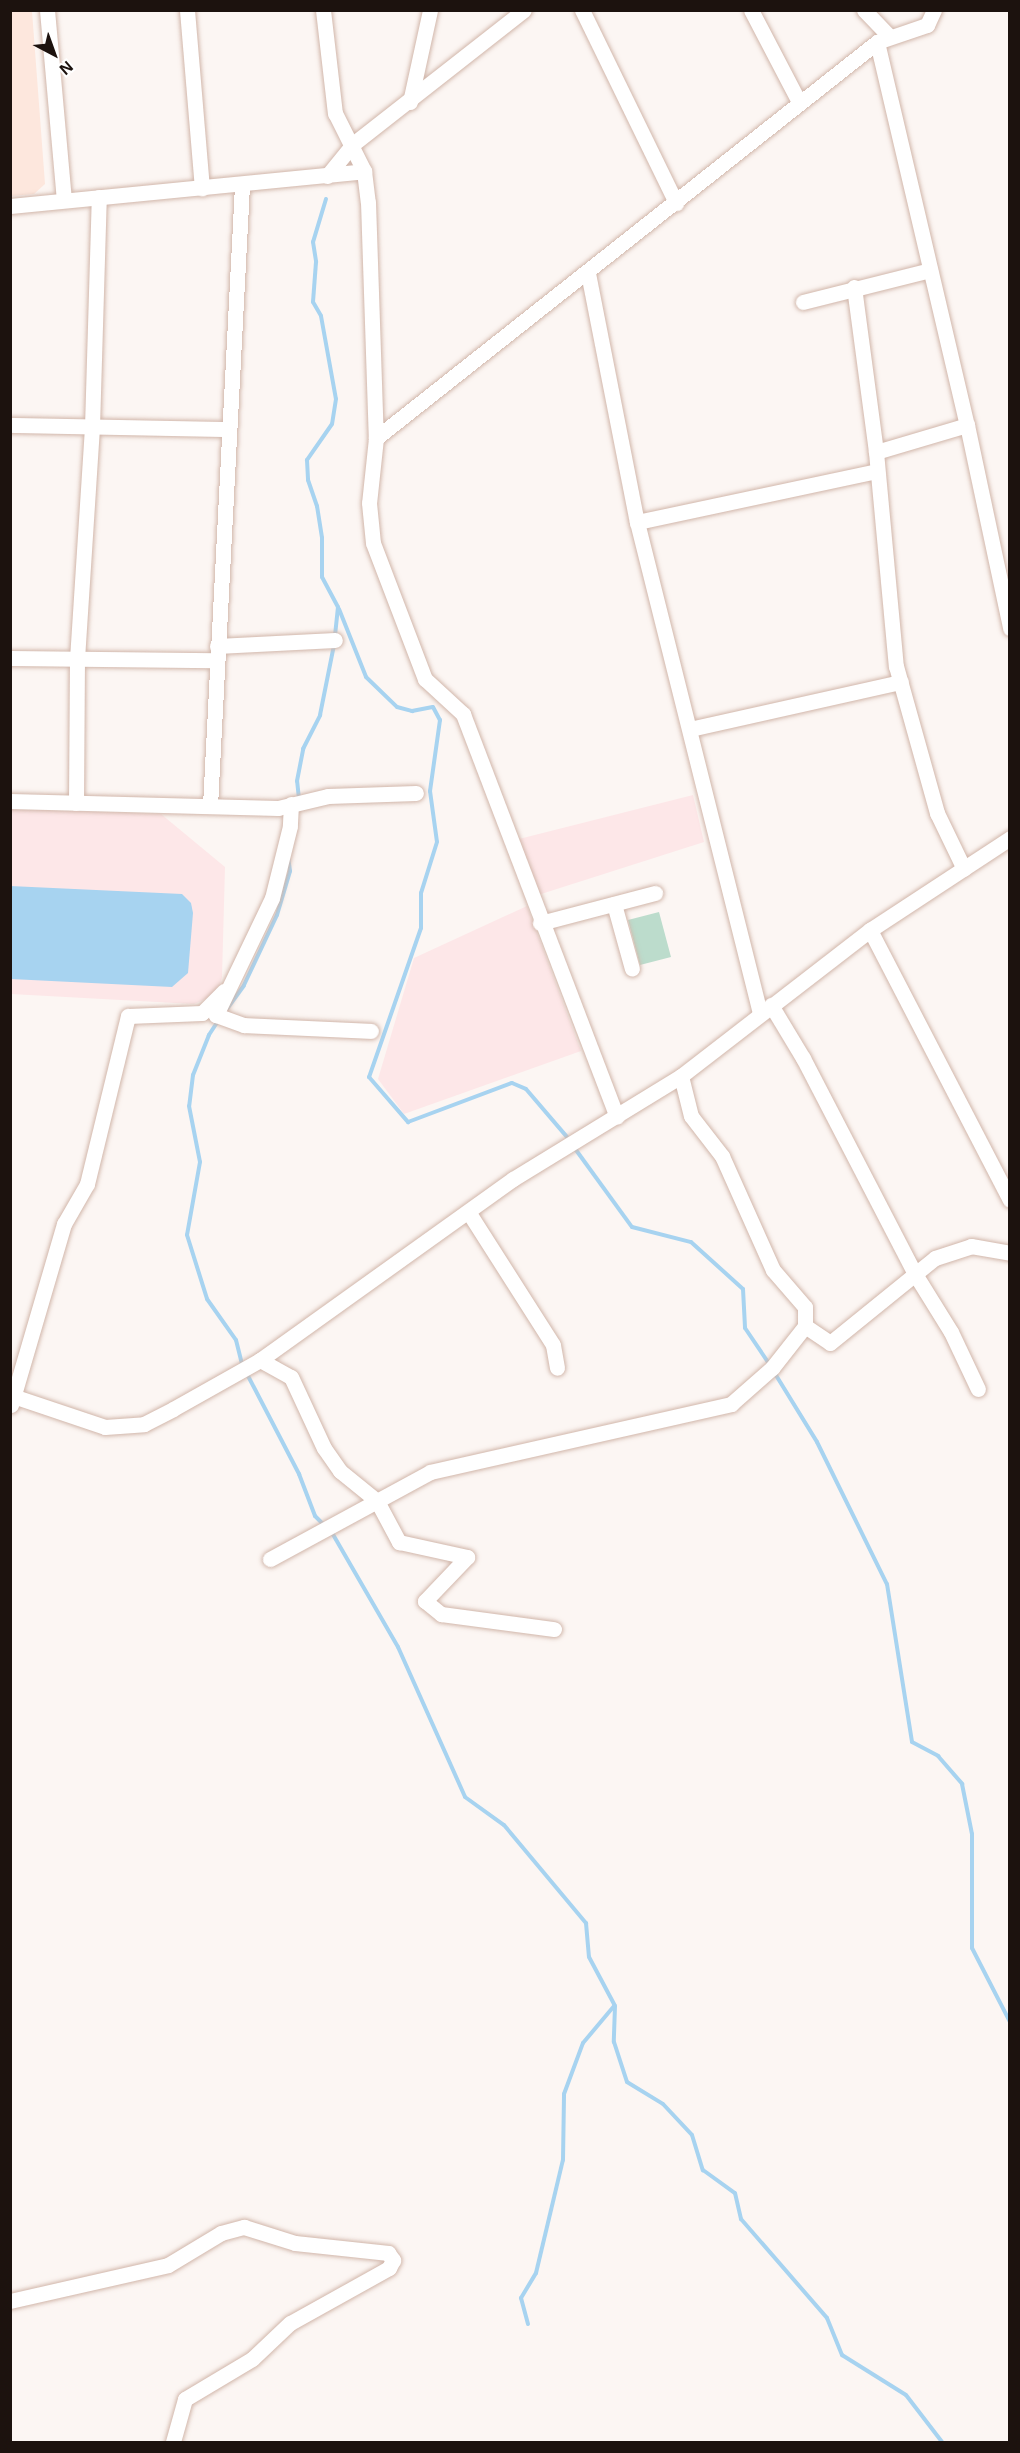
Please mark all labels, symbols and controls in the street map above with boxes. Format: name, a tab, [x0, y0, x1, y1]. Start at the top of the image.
north arrow	[24, 24, 84, 84]
text: N	[56, 58, 76, 78]

